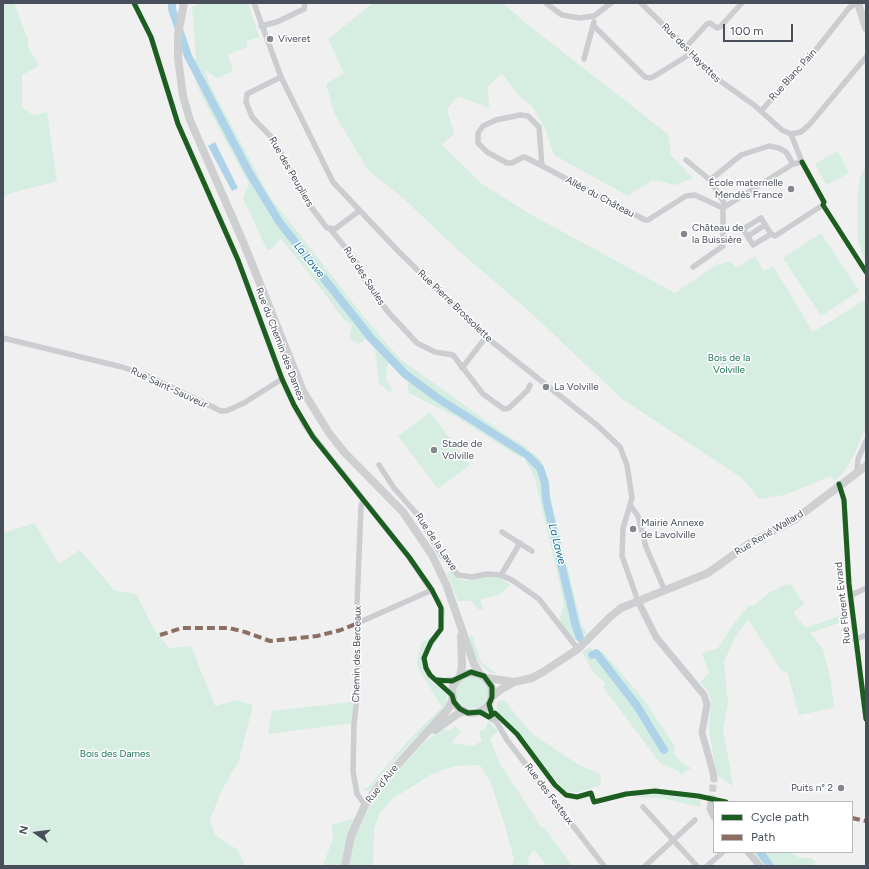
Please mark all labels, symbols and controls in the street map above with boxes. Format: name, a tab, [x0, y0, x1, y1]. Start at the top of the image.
scale bar	[725, 16, 795, 42]
street label: Rue des Hayettes	[659, 21, 723, 85]
text: 100 m	[730, 24, 764, 38]
place label: Viveret	[278, 33, 310, 45]
marker: Viveret	[265, 34, 275, 44]
street label: Rue Blanc Pain	[767, 47, 819, 103]
street label: Rue des Peupliers	[266, 135, 316, 209]
street label: Allée du Château	[564, 174, 636, 220]
place label: École maternelle Mendès France	[709, 177, 783, 200]
marker: École maternelle Mendès France	[786, 184, 796, 194]
place label: Château de la Buissière	[692, 222, 744, 246]
marker: Château de la Buissière	[679, 229, 689, 239]
water label: La Lawe	[291, 240, 327, 280]
street label: Rue des Saules	[341, 244, 387, 308]
street label: Rue Pierre Brossolette	[415, 267, 495, 345]
street label: Rue du Chemin des Dames	[253, 286, 307, 402]
park label: Bois de la Volville	[708, 352, 750, 376]
street label: Rue Saint-Sauveur	[129, 365, 209, 411]
place label: La Volville	[554, 381, 599, 393]
marker: La Volville	[541, 382, 551, 392]
place label: Stade de Volville	[442, 438, 482, 462]
marker: Stade de Volville	[429, 445, 439, 455]
street label: Rue René Wallard	[732, 508, 806, 558]
street label: Rue de la Lawe	[412, 511, 460, 573]
place label: Mairie Annexe de Lavolville	[641, 517, 704, 540]
water label: La Lawe	[546, 522, 568, 566]
marker: Mairie Annexe de Lavolville	[628, 524, 638, 534]
street label: Rue Florent Evrard	[833, 561, 853, 645]
street label: Chemin des Berceaux	[350, 605, 364, 703]
park label: Bois des Dames	[80, 748, 150, 760]
street label: Rue des Festeux	[522, 761, 576, 827]
street label: Rue d'Aire	[363, 762, 401, 806]
place label: Puits n° 2	[791, 782, 833, 794]
marker: Puits n° 2	[836, 783, 846, 793]
legend	[713, 801, 853, 853]
text: Cycle path	[751, 810, 809, 824]
north arrow	[16, 813, 56, 853]
text: N	[17, 824, 31, 836]
text: Path	[751, 830, 775, 844]

